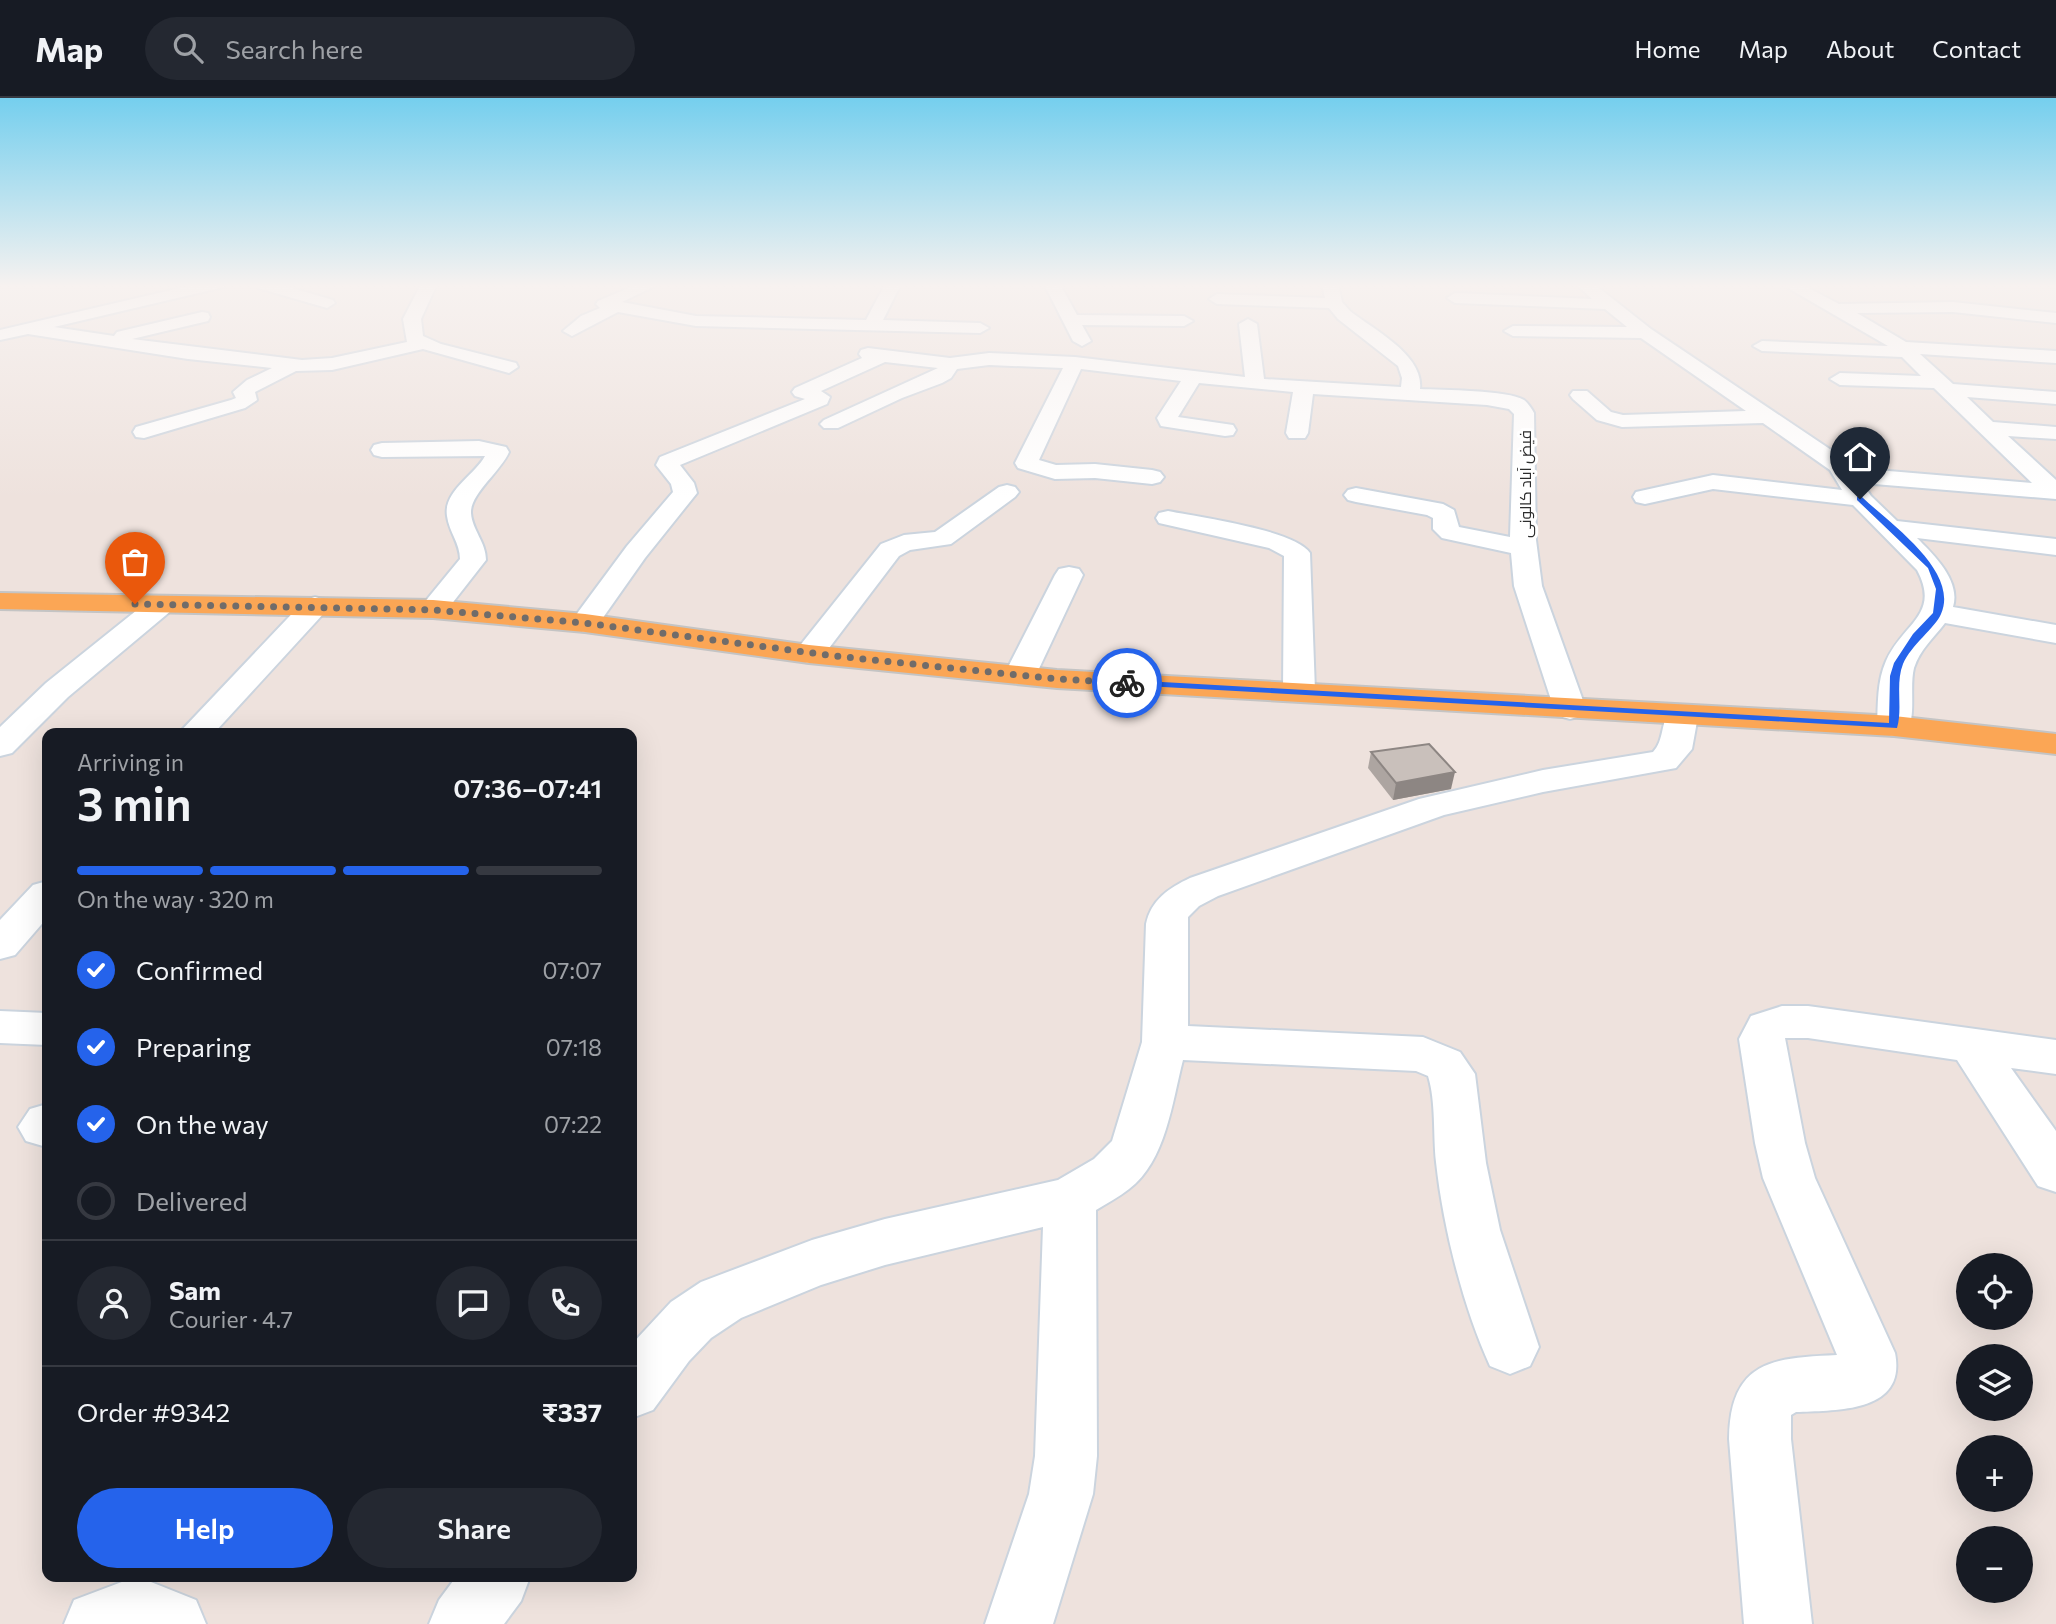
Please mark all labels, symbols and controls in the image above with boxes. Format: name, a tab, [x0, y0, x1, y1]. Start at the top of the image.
search box	[145, 17, 635, 80]
text: Map	[35, 28, 103, 69]
icon: search	[169, 29, 207, 67]
text: Search here	[225, 33, 363, 64]
text: Home	[1635, 34, 1701, 63]
text: Map	[1739, 34, 1788, 63]
text: About	[1826, 34, 1894, 63]
text: Contact	[1932, 34, 2021, 63]
pin	[1830, 427, 1890, 499]
street label: فیض آباد کالونی	[1515, 430, 1536, 538]
icon: home	[1841, 438, 1879, 476]
pin	[105, 532, 165, 604]
icon: bag	[116, 543, 154, 581]
courier	[1092, 648, 1162, 718]
icon: bike	[1108, 664, 1146, 702]
text: Arriving in	[77, 748, 184, 776]
text: 07:36–07:41	[453, 772, 602, 803]
text: 3 min	[77, 774, 192, 830]
text: On the way · 320 m	[77, 885, 274, 913]
icon: check	[77, 951, 115, 989]
text: Confirmed	[136, 954, 263, 985]
text: 07:07	[542, 956, 602, 984]
icon: check	[77, 1028, 115, 1066]
text: Preparing	[136, 1031, 251, 1062]
text: 07:18	[546, 1033, 602, 1061]
icon: check	[77, 1105, 115, 1143]
text: On the way	[136, 1108, 269, 1139]
text: 07:22	[544, 1110, 602, 1138]
text: Delivered	[136, 1185, 247, 1216]
map controls	[1956, 1253, 2033, 1603]
button: locate	[1956, 1253, 2033, 1330]
button: person	[77, 1266, 151, 1340]
button: chat	[436, 1266, 510, 1340]
button: phone	[528, 1266, 602, 1340]
text: Sam	[169, 1274, 221, 1305]
text: Courier · 4.7	[169, 1305, 293, 1333]
button: layers	[1956, 1344, 2033, 1421]
text: Order #9342	[77, 1396, 230, 1427]
text: ₹337	[542, 1396, 602, 1427]
button: +	[1956, 1435, 2033, 1512]
button: Help	[77, 1488, 333, 1568]
button: Share	[347, 1488, 602, 1568]
button: −	[1956, 1526, 2033, 1603]

